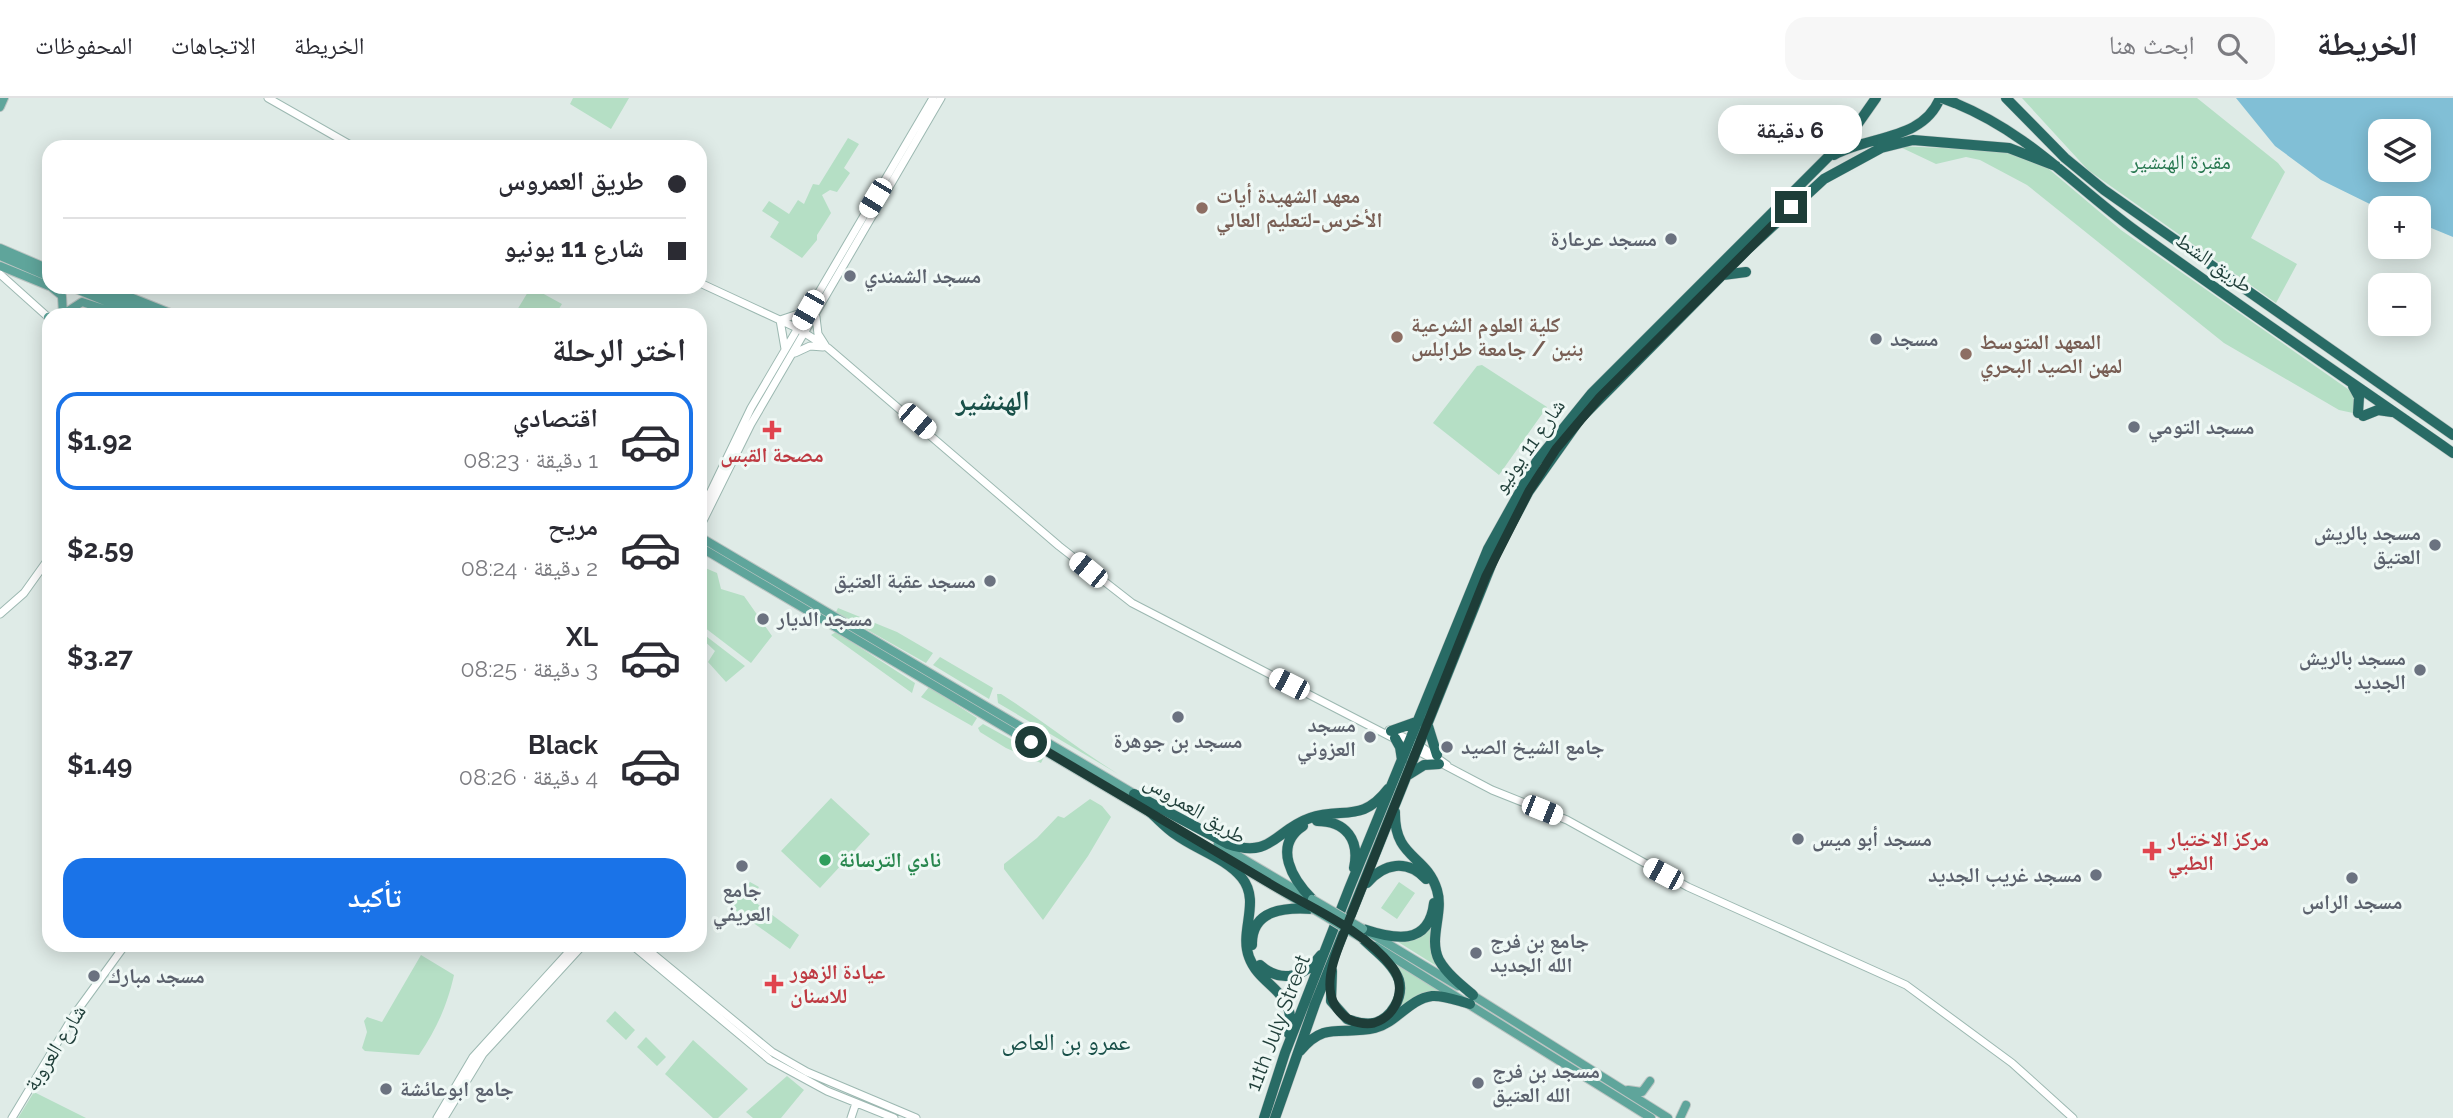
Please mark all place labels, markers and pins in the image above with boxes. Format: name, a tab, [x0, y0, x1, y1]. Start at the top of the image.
place label: معهد الشهيدة أيات الأخرس-لتعليم العالي	[1216, 182, 1382, 236]
marker: معهد الشهيدة أيات الأخرس-لتعليم العالي	[1194, 200, 1210, 216]
place label: مسجد عرعارة	[1551, 226, 1657, 251]
marker: مسجد عرعارة	[1663, 231, 1679, 247]
place label: مسجد الشمندي	[864, 263, 981, 292]
marker: مسجد الشمندي	[842, 268, 858, 284]
place label: كلية العلوم الشرعية بنين / جامعة طرابلس	[1411, 312, 1583, 362]
place label: مسجد	[1890, 326, 1939, 351]
marker: كلية العلوم الشرعية بنين / جامعة طرابلس	[1389, 329, 1405, 345]
place label: المعهد المتوسط لمهن الصيد البحري	[1980, 329, 2122, 382]
marker: مسجد	[1868, 331, 1884, 347]
marker: المعهد المتوسط لمهن الصيد البحري	[1958, 346, 1974, 362]
place label: مسجد التومي	[2148, 414, 2254, 443]
marker: مسجد التومي	[2126, 419, 2142, 435]
marker: مصحة القبس	[762, 420, 782, 440]
place label: مصحة القبس	[720, 442, 824, 468]
place label: مسجد بالريش العتيق	[2314, 520, 2421, 570]
marker: مسجد بالريش العتيق	[2427, 537, 2443, 553]
place label: مسجد عقبة العتيق	[834, 568, 976, 594]
marker: مسجد عقبة العتيق	[982, 573, 998, 589]
place label: مسجد الديار	[776, 606, 872, 631]
marker: مسجد الديار	[755, 611, 771, 627]
place label: مسجد بالريش الجديد	[2299, 645, 2406, 694]
marker: مسجد بالريش الجديد	[2412, 662, 2428, 678]
marker: مسجد بن جوهرة	[1170, 709, 1186, 725]
place label: مسجد العزوني	[1297, 712, 1356, 765]
place label: مسجد بن جوهرة	[1114, 728, 1242, 754]
marker: مسجد العزوني	[1362, 729, 1378, 745]
place label: جامع الشيخ الصيد	[1461, 734, 1605, 761]
marker: جامع الشيخ الصيد	[1439, 739, 1455, 755]
place label: مسجد أبو ميس	[1812, 825, 1932, 852]
place label: مركز الاختيار الطبي	[2167, 826, 2269, 879]
marker: مسجد أبو ميس	[1790, 831, 1806, 847]
marker: مركز الاختيار الطبي	[2142, 841, 2162, 861]
place label: نادي الترسانة	[839, 847, 941, 876]
marker: نادي الترسانة	[817, 852, 833, 868]
marker: جامع العريفي	[734, 858, 750, 874]
place label: مسجد غريب الجديد	[1928, 862, 2082, 887]
marker: مسجد غريب الجديد	[2088, 867, 2104, 883]
marker: مسجد الراس	[2344, 870, 2360, 886]
place label: جامع العريفي	[713, 877, 771, 930]
place label: مسجد الراس	[2302, 889, 2402, 915]
place label: جامع بن فرج الله الجديد	[1490, 928, 1589, 977]
marker: جامع بن فرج الله الجديد	[1468, 945, 1484, 961]
place label: عيادة الزهور للاسنان	[789, 959, 886, 1008]
place label: مسجد مبارك	[108, 963, 205, 988]
marker: مسجد مبارك	[86, 968, 102, 984]
marker: عيادة الزهور للاسنان	[764, 974, 784, 994]
place label: مسجد بن فرج الله العتيق	[1492, 1058, 1600, 1108]
marker: مسجد بن فرج الله العتيق	[1470, 1075, 1486, 1091]
place label: جامع ابوعائشة	[400, 1076, 514, 1103]
marker: جامع ابوعائشة	[378, 1081, 394, 1097]

